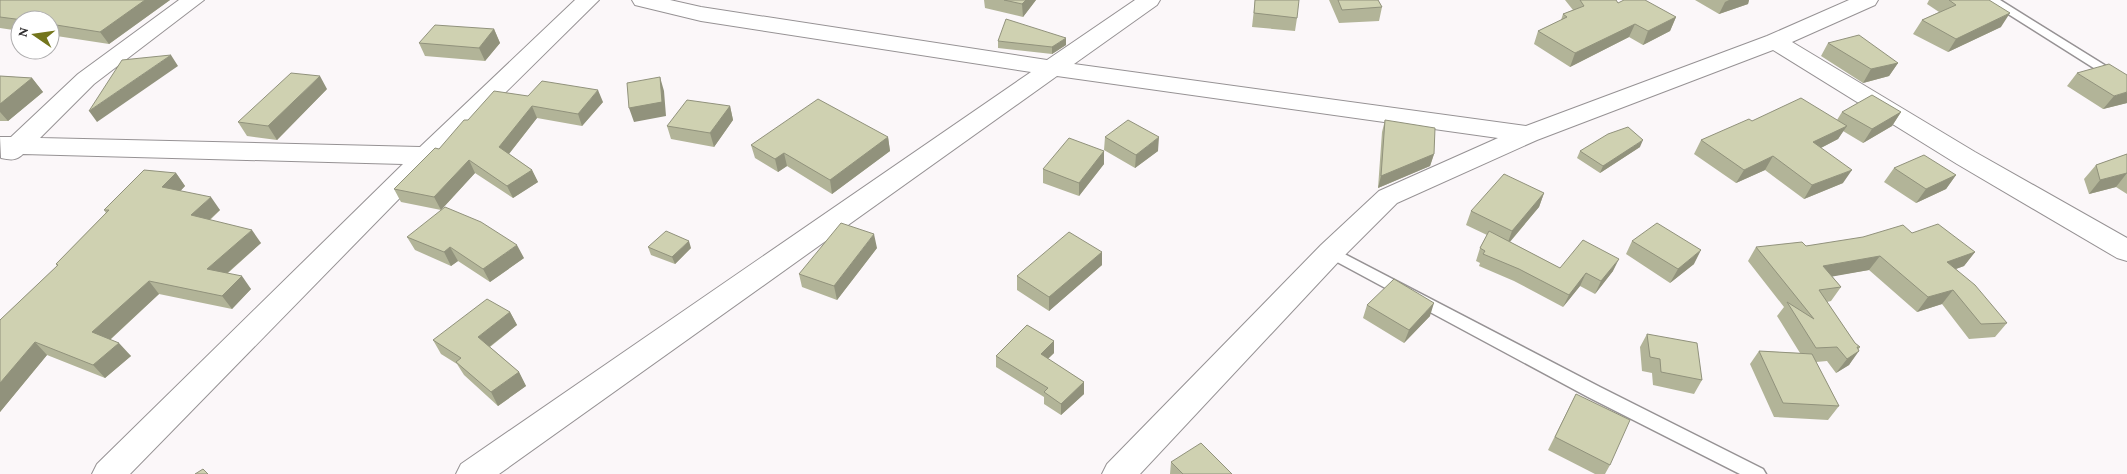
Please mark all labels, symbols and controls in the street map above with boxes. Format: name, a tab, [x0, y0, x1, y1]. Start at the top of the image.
north arrow	[10, 10, 60, 60]
text: N	[13, 25, 31, 39]

